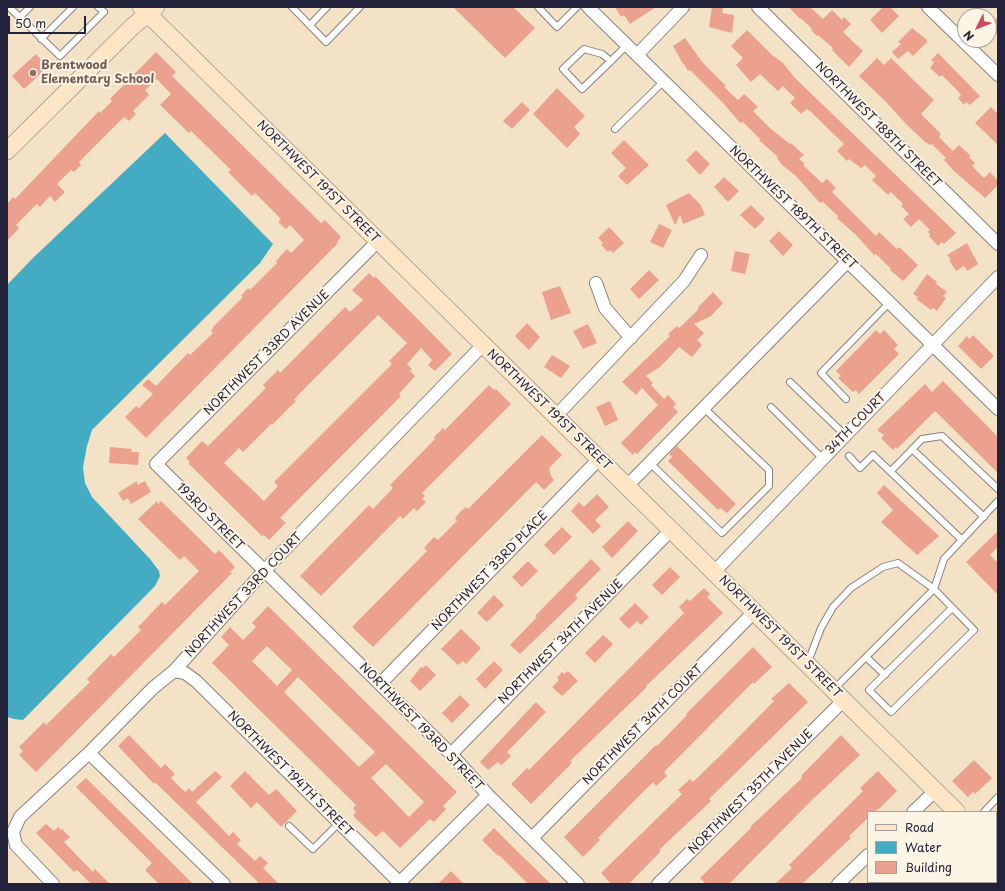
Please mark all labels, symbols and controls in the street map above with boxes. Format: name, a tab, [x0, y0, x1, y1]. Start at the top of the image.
scale bar	[10, 8, 88, 34]
north arrow	[957, 8, 997, 48]
text: 50 m	[15, 14, 46, 32]
text: N	[959, 27, 978, 45]
place label: Brentwood Elementary School	[41, 59, 154, 87]
street label: NORTHWEST 188TH STREET	[812, 59, 944, 191]
marker: Brentwood Elementary School	[28, 68, 38, 78]
street label: NORTHWEST 191ST STREET	[254, 118, 382, 246]
street label: NORTHWEST 189TH STREET	[726, 143, 860, 273]
street label: NORTHWEST 33RD AVENUE	[201, 287, 333, 419]
street label: NORTHWEST 191ST STREET	[484, 347, 614, 473]
street label: 34TH COURT	[823, 390, 889, 458]
street label: 193RD STREET	[173, 480, 247, 554]
street label: NORTHWEST 33RD PLACE	[429, 508, 551, 634]
street label: NORTHWEST 33RD COURT	[183, 530, 305, 660]
street label: NORTHWEST 191ST STREET	[716, 573, 844, 701]
street label: NORTHWEST 34TH AVENUE	[496, 577, 626, 707]
street label: NORTHWEST 193RD STREET	[356, 660, 486, 794]
street label: NORTHWEST 34TH COURT	[580, 662, 706, 788]
street label: NORTHWEST 194TH STREET	[224, 708, 356, 840]
street label: NORTHWEST 35TH AVENUE	[686, 727, 816, 857]
legend	[867, 811, 997, 883]
text: Road	[905, 818, 934, 836]
text: Water	[905, 838, 941, 856]
text: Building	[905, 858, 952, 876]

